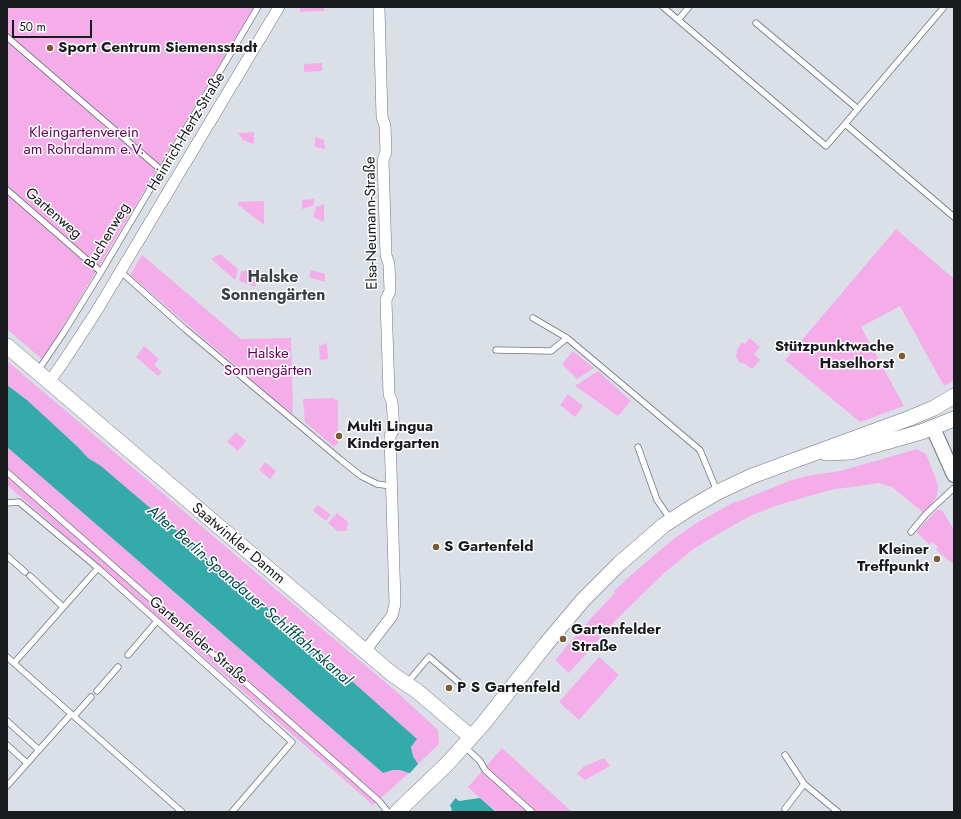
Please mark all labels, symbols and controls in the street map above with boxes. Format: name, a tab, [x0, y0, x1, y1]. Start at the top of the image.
scale bar	[14, 12, 94, 38]
text: 50 m	[19, 18, 46, 36]
place label: Sport Centrum Siemensstadt	[58, 39, 257, 57]
marker: Sport Centrum Siemensstadt	[45, 43, 55, 53]
street label: Heinrich-Hertz-Straße	[144, 69, 230, 195]
park label: Kleingartenverein am Rohrdamm e.V.	[23, 124, 145, 159]
street label: Elsa-Neumann-Straße	[362, 156, 382, 290]
street label: Gartenweg	[21, 184, 85, 244]
street label: Buchenweg	[81, 200, 135, 272]
district label: Halske Sonnengärten	[221, 268, 325, 306]
place label: Stützpunktwache Haselhorst	[775, 338, 894, 373]
park label: Halske Sonnengärten	[224, 345, 312, 380]
marker: Stützpunktwache Haselhorst	[897, 351, 907, 361]
place label: Multi Lingua Kindergarten	[347, 418, 439, 453]
marker: Multi Lingua Kindergarten	[334, 431, 344, 441]
street label: Saatwinkler Damm	[188, 500, 288, 588]
water label: Alter Berlin-Spandauer Schifffahrtskanal	[143, 502, 355, 690]
place label: S Gartenfeld	[444, 538, 533, 556]
place label: Kleiner Treffpunkt	[857, 541, 929, 576]
marker: S Gartenfeld	[431, 542, 441, 552]
marker: Kleiner Treffpunkt	[932, 554, 942, 564]
street label: Gartenfelder Straße	[145, 593, 251, 689]
place label: Gartenfelder Straße	[571, 621, 661, 656]
marker: Gartenfelder Straße	[558, 634, 568, 644]
place label: P S Gartenfeld	[457, 679, 560, 697]
marker: P S Gartenfeld	[444, 683, 454, 693]

